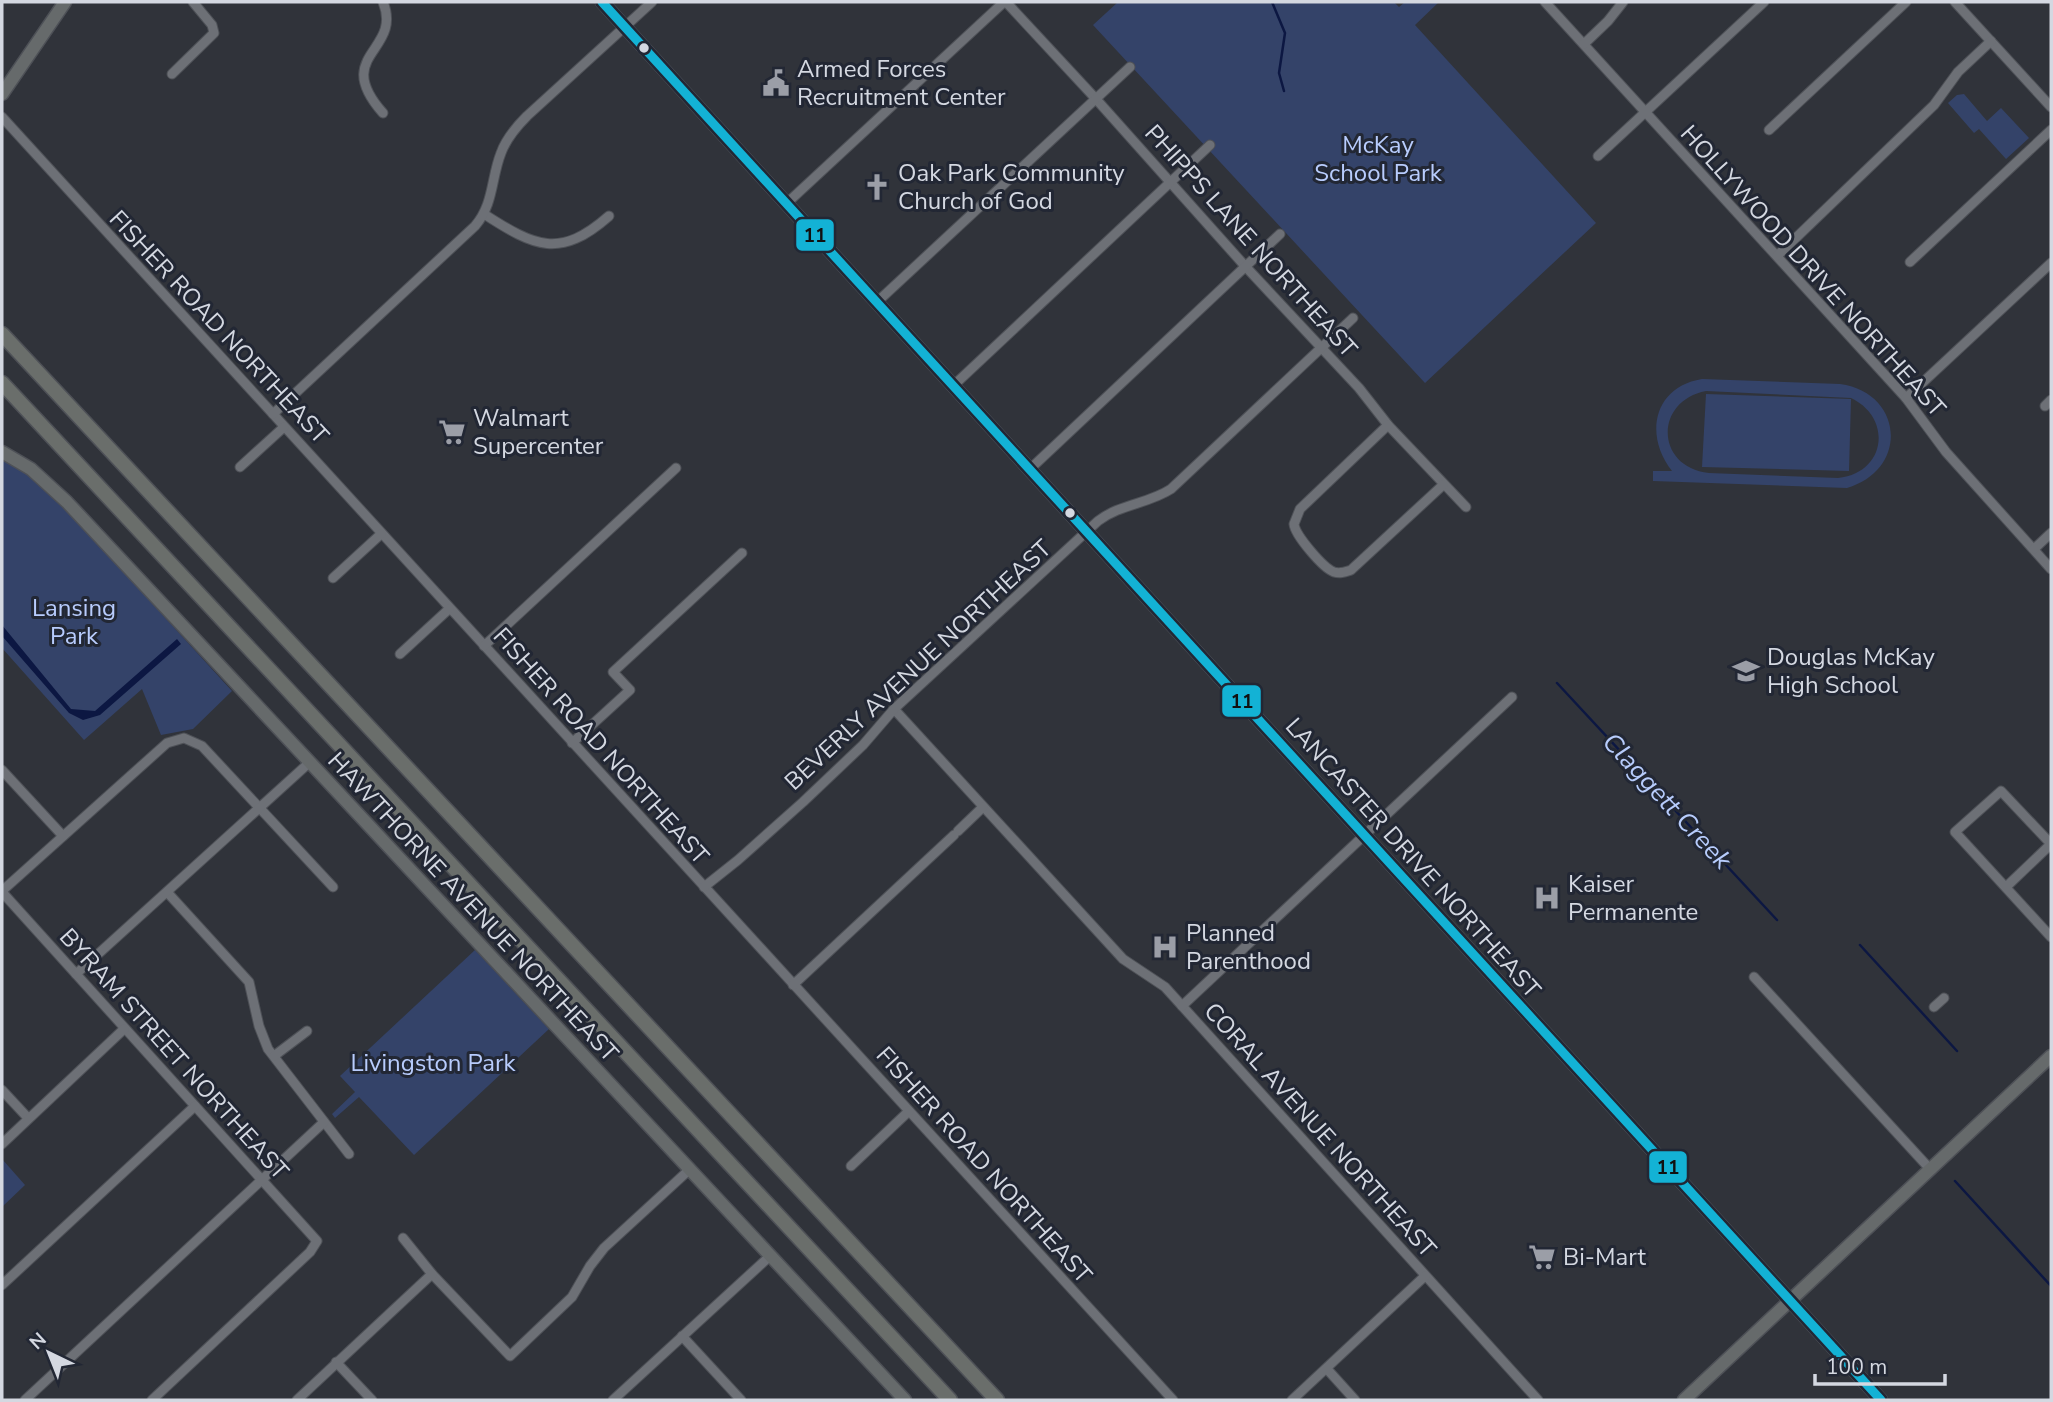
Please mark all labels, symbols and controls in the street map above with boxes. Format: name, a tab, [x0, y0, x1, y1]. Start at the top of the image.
unlabelled marker	[637, 41, 651, 55]
place label: Armed Forces Recruitment Center	[797, 53, 1006, 113]
public building icon: Armed Forces Recruitment Center	[761, 68, 791, 98]
street label: PHIPPS LANE NORTHEAST	[1138, 118, 1365, 365]
street label: HOLLYWOOD DRIVE NORTHEAST	[1673, 118, 1953, 424]
park label: McKay School Park	[1314, 129, 1443, 189]
place label: Oak Park Community Church of God	[898, 157, 1125, 217]
church icon: Oak Park Community Church of God	[862, 172, 892, 202]
street label: FISHER ROAD NORTHEAST	[102, 203, 336, 451]
line badge: 11	[795, 218, 835, 252]
text: 11	[804, 223, 826, 249]
place label: Walmart Supercenter	[473, 402, 604, 462]
supermarket icon: Walmart Supercenter	[437, 417, 467, 447]
unlabelled marker	[1063, 506, 1077, 520]
street label: BEVERLY AVENUE NORTHEAST	[778, 532, 1059, 797]
park label: Lansing Park	[32, 592, 116, 652]
street label: FISHER ROAD NORTHEAST	[486, 621, 716, 872]
place label: Douglas McKay High School	[1767, 641, 1935, 701]
school or university icon: Douglas McKay High School	[1731, 656, 1761, 686]
line badge: 11	[1221, 684, 1262, 718]
text: 11	[1231, 689, 1253, 715]
street label: LANCASTER DRIVE NORTHEAST	[1278, 711, 1548, 1005]
water label: Claggett Creek	[1594, 725, 1740, 878]
street label: HAWTHORNE AVENUE NORTHEAST	[321, 745, 626, 1069]
place label: Kaiser Permanente	[1568, 868, 1698, 928]
hospital icon: Kaiser Permanente	[1532, 883, 1562, 913]
place label: Planned Parenthood	[1186, 917, 1311, 977]
street label: BYRAM STREET NORTHEAST	[52, 921, 296, 1187]
hospital icon: Planned Parenthood	[1150, 932, 1180, 962]
street label: CORAL AVENUE NORTHEAST	[1197, 996, 1444, 1265]
street label: FISHER ROAD NORTHEAST	[869, 1040, 1099, 1291]
park label: Livingston Park	[351, 1047, 516, 1079]
line badge: 11	[1648, 1150, 1688, 1184]
text: 11	[1657, 1155, 1679, 1181]
place label: Bi-Mart	[1563, 1241, 1646, 1273]
supermarket icon: Bi-Mart	[1527, 1242, 1557, 1272]
north arrow	[14, 1318, 84, 1388]
text: N	[24, 1327, 52, 1356]
scale bar	[1815, 1342, 1944, 1386]
text: 100 m	[1826, 1353, 1887, 1381]

